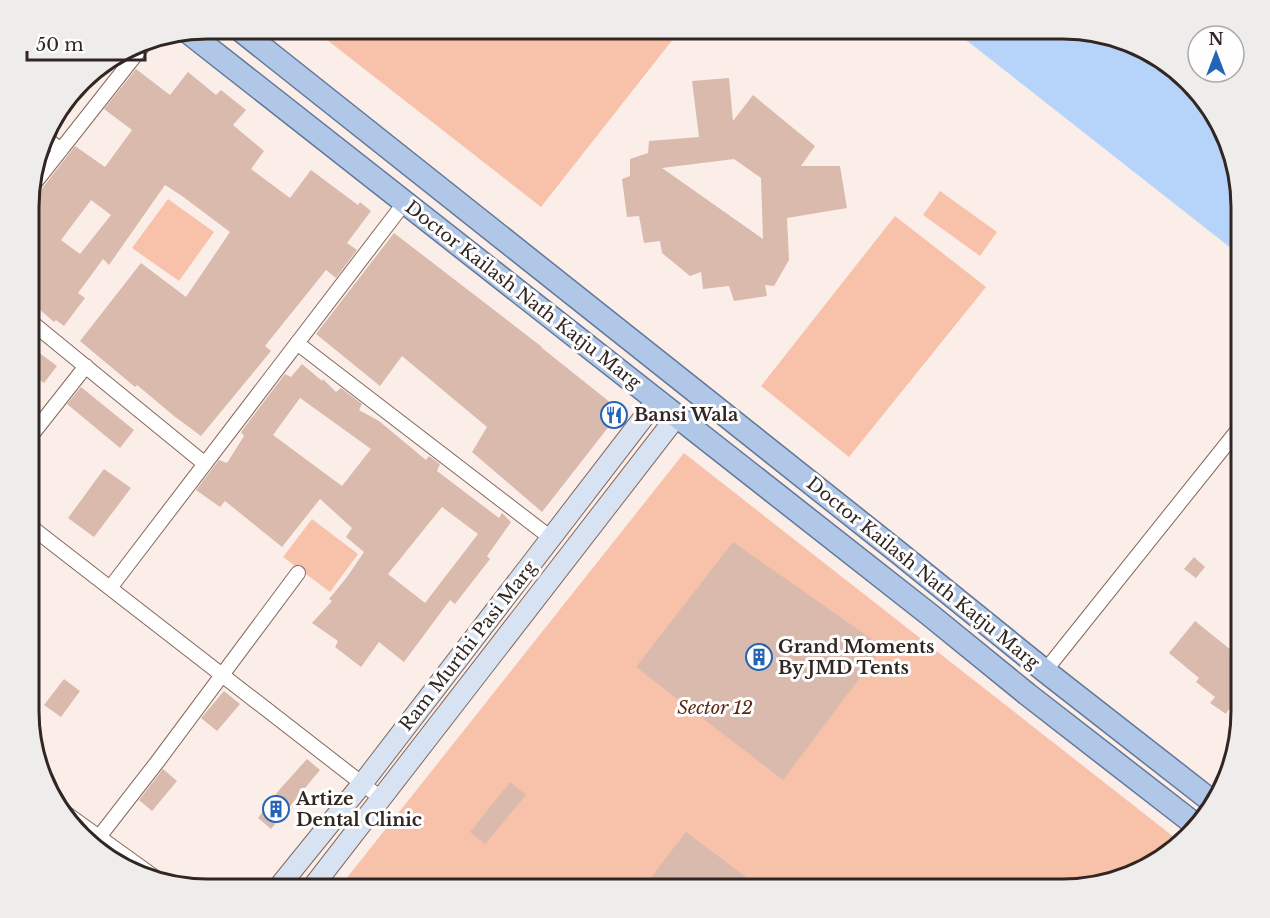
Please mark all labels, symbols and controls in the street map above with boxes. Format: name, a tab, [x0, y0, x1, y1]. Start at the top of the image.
scale bar	[27, 24, 146, 62]
north arrow	[1186, 24, 1246, 84]
text: N	[1208, 29, 1224, 49]
text: 50 m	[36, 34, 84, 56]
street label: Doctor Kailash Nath Katju Marg	[401, 196, 645, 394]
restaurant icon: Bansi Wala	[599, 400, 629, 430]
place label: Bansi Wala	[634, 404, 739, 426]
street label: Doctor Kailash Nath Katju Marg	[802, 472, 1044, 674]
street label: Ram Murthi Pasi Marg	[395, 556, 541, 735]
place label: Grand Moments By JMD Tents	[778, 636, 934, 679]
building icon: Grand Moments By JMD Tents	[744, 642, 774, 672]
park label: Sector 12	[677, 697, 753, 719]
place label: Artize Dental Clinic	[295, 788, 422, 831]
building icon: Artize Dental Clinic	[261, 794, 291, 824]

